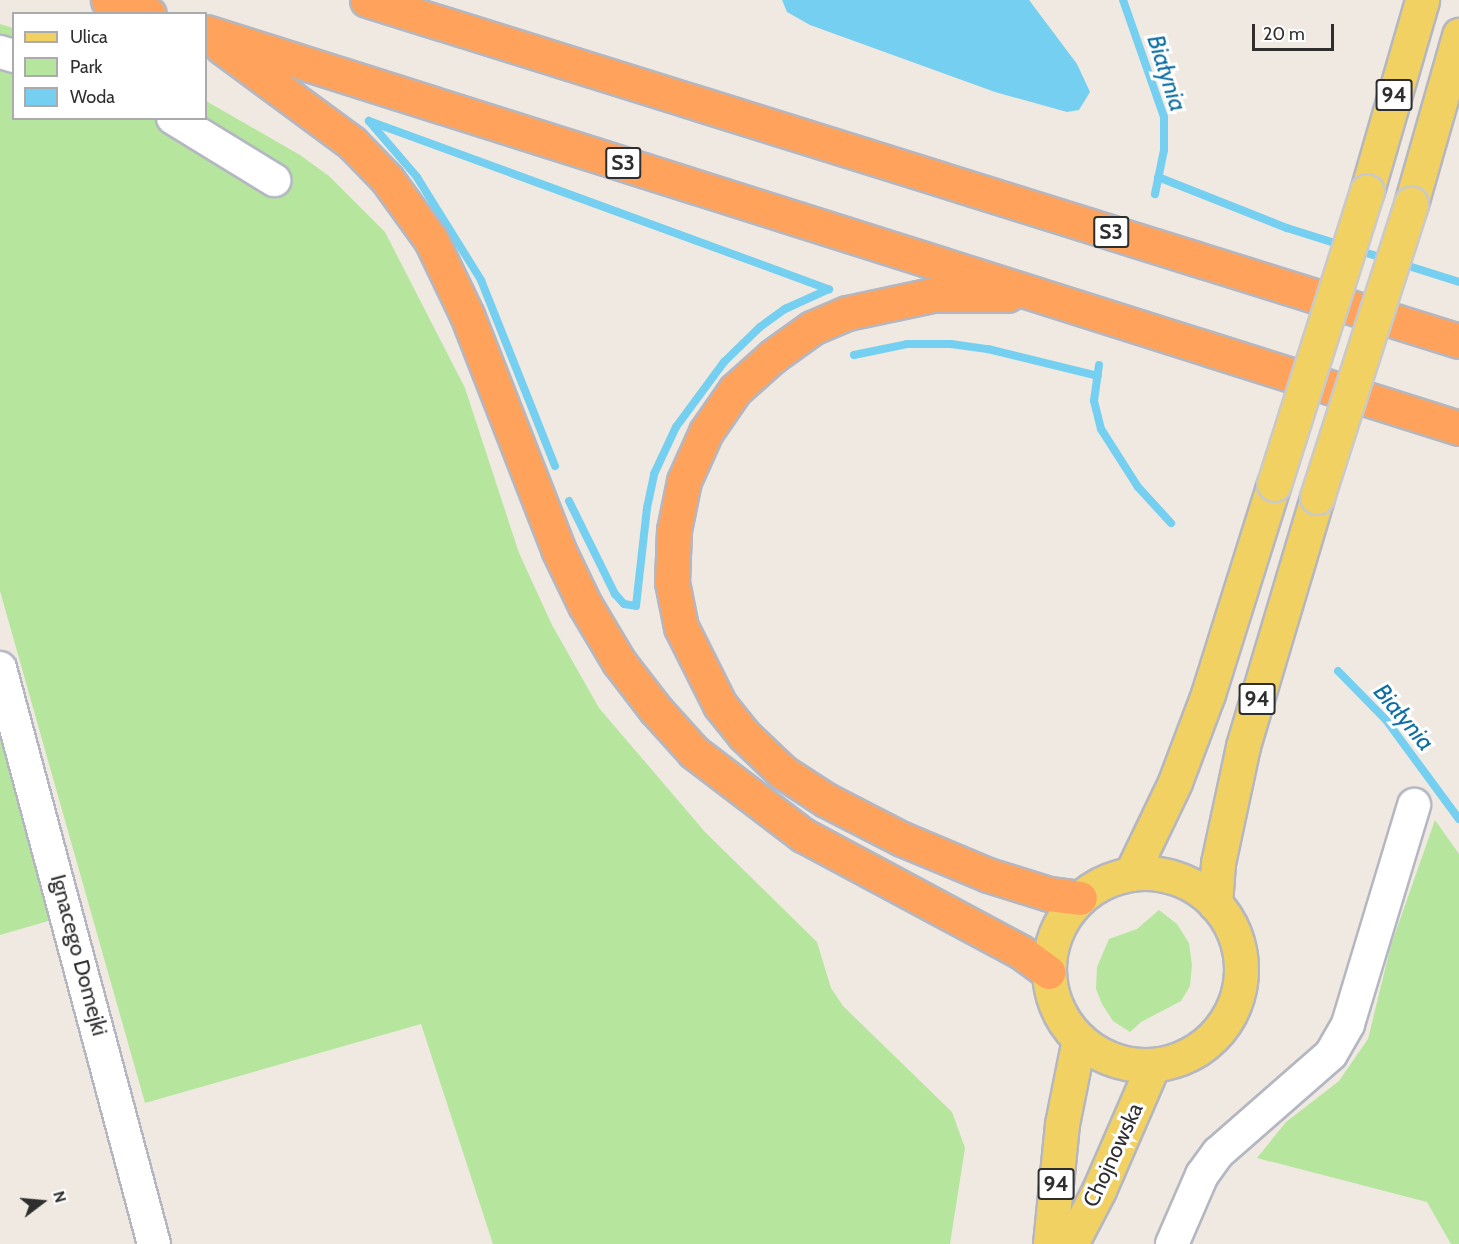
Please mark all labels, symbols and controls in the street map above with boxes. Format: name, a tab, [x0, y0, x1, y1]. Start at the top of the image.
legend	[12, 12, 207, 120]
scale bar	[1255, 12, 1338, 50]
text: 20 m	[1263, 23, 1305, 45]
text: Ulica	[70, 26, 108, 48]
water label: Białynia	[1141, 31, 1193, 115]
text: Park	[70, 56, 102, 78]
road number: 94	[1374, 77, 1414, 113]
text: Woda	[70, 86, 115, 108]
road number: S3	[605, 145, 641, 181]
road number: S3	[1093, 214, 1129, 250]
water label: Białynia	[1368, 678, 1440, 756]
road number: 94	[1238, 681, 1276, 717]
street label: Ignacego Domejki	[45, 871, 113, 1039]
street label: Chojnowska	[1077, 1099, 1149, 1211]
road number: 94	[1036, 1166, 1076, 1202]
north arrow	[12, 1172, 72, 1232]
text: N	[49, 1189, 70, 1205]

